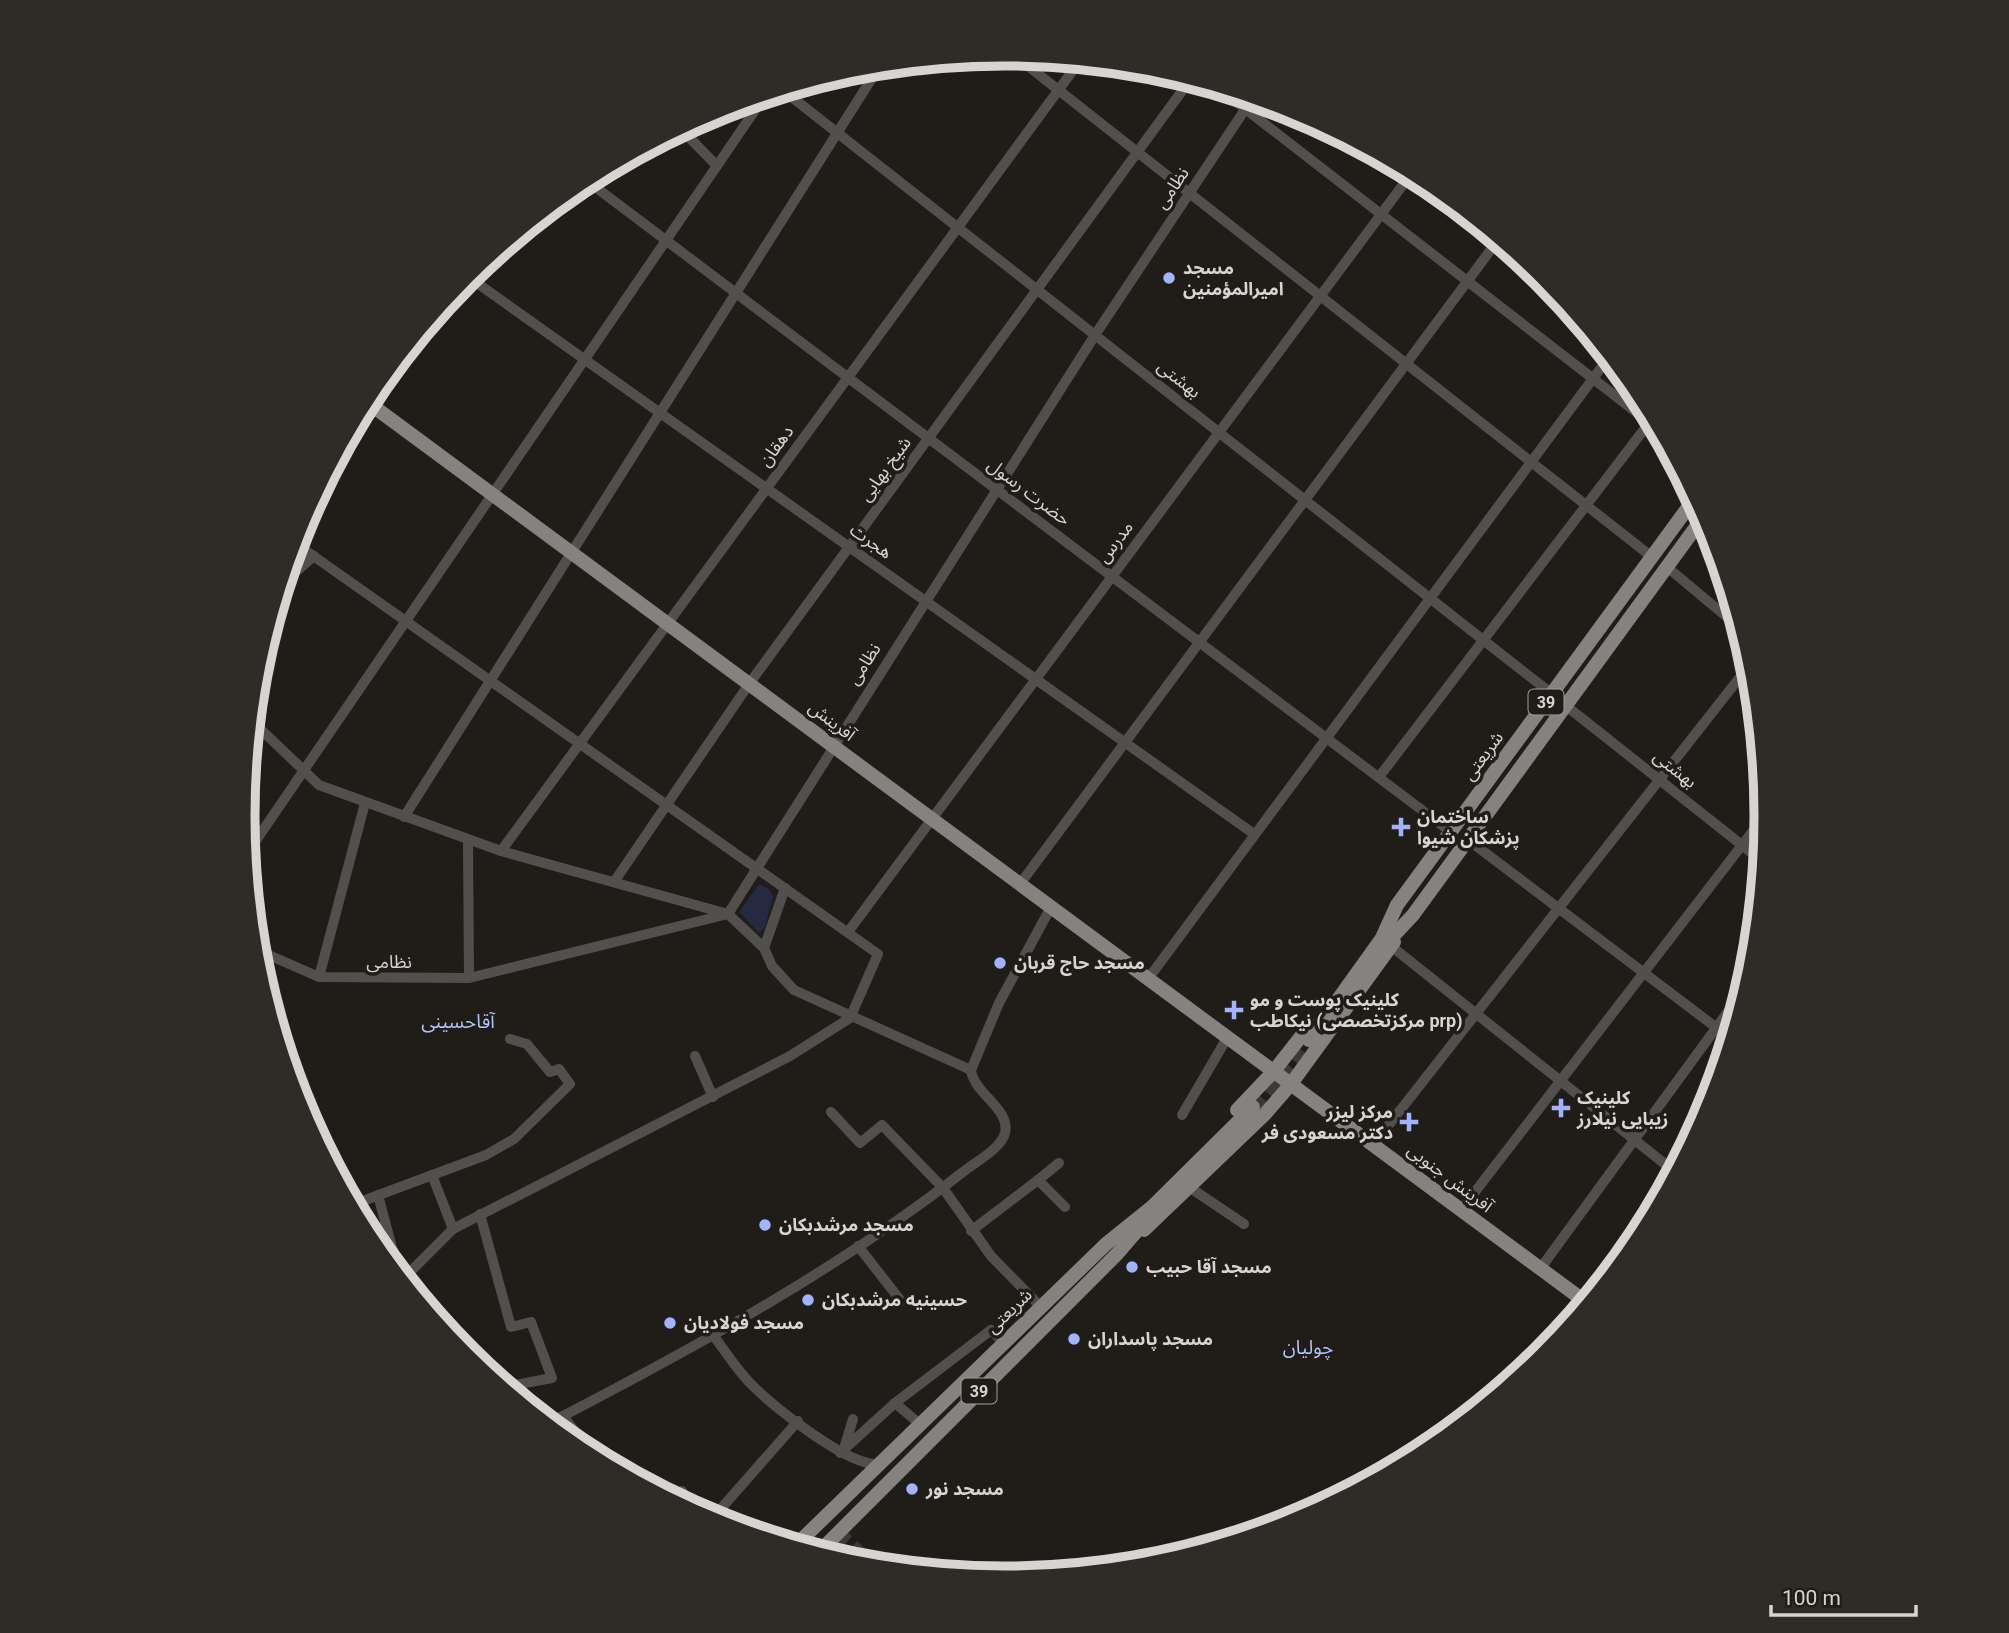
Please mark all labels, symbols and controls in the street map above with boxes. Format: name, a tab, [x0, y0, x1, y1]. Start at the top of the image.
street label: نظامی	[1150, 163, 1194, 213]
place label: مسجد امیرالمؤمنین	[1183, 257, 1284, 300]
marker: مسجد امیرالمؤمنین	[1161, 270, 1177, 286]
street label: بهشتی	[1153, 355, 1205, 403]
street label: دهقان	[754, 421, 798, 471]
street label: شیخ بهایی	[854, 432, 918, 507]
street label: حضرت رسول	[983, 454, 1075, 530]
street label: مدرس	[1092, 517, 1138, 567]
street label: هجرت	[846, 519, 896, 563]
street label: نظامی	[842, 639, 886, 689]
road number: 39	[1528, 690, 1564, 715]
street label: آفرینش	[804, 696, 860, 746]
street label: شریعتی	[1458, 727, 1508, 785]
street label: بهشتی	[1649, 745, 1701, 793]
place label: ساختمان پزشکان شیوا	[1417, 806, 1520, 850]
marker: ساختمان پزشکان شیوا	[1391, 817, 1411, 837]
street label: نظامی	[366, 951, 412, 973]
place label: مسجد حاج قربان	[1014, 952, 1145, 976]
marker: مسجد حاج قربان	[992, 955, 1008, 971]
place label: کلینیک پوست و مو نیکاطب (مرکزتخصصی prp)	[1250, 989, 1463, 1032]
marker: کلینیک پوست و مو نیکاطب (مرکزتخصصی prp)	[1224, 1000, 1244, 1020]
district label: آقاحسینی	[421, 1010, 496, 1033]
place label: کلینیک زیبایی نیلارز	[1576, 1087, 1668, 1130]
marker: کلینیک زیبایی نیلارز	[1551, 1098, 1571, 1118]
place label: مرکز لیزر دکتر مسعودی فر	[1261, 1101, 1393, 1144]
marker: مرکز لیزر دکتر مسعودی فر	[1399, 1112, 1419, 1132]
street label: آفرینش جنوبی	[1403, 1139, 1498, 1218]
place label: مسجد مرشدبکان	[779, 1214, 914, 1236]
marker: مسجد مرشدبکان	[757, 1217, 773, 1233]
place label: مسجد آقا حبیب	[1146, 1256, 1272, 1277]
marker: مسجد آقا حبیب	[1124, 1259, 1140, 1275]
street label: شریعتی	[981, 1284, 1037, 1338]
place label: حسینیه مرشدبکان	[822, 1289, 967, 1311]
marker: حسینیه مرشدبکان	[800, 1292, 816, 1308]
place label: مسجد فولادیان	[684, 1312, 804, 1333]
marker: مسجد فولادیان	[662, 1315, 678, 1331]
place label: مسجد پاسداران	[1088, 1328, 1213, 1351]
marker: مسجد پاسداران	[1066, 1331, 1082, 1347]
district label: چولیان	[1283, 1336, 1333, 1360]
road number: 39	[962, 1378, 996, 1404]
place label: مسجد نور	[925, 1478, 1004, 1500]
marker: مسجد نور	[904, 1481, 920, 1497]
scale bar	[1771, 1574, 1916, 1618]
text: 100 m	[1782, 1586, 1841, 1610]

